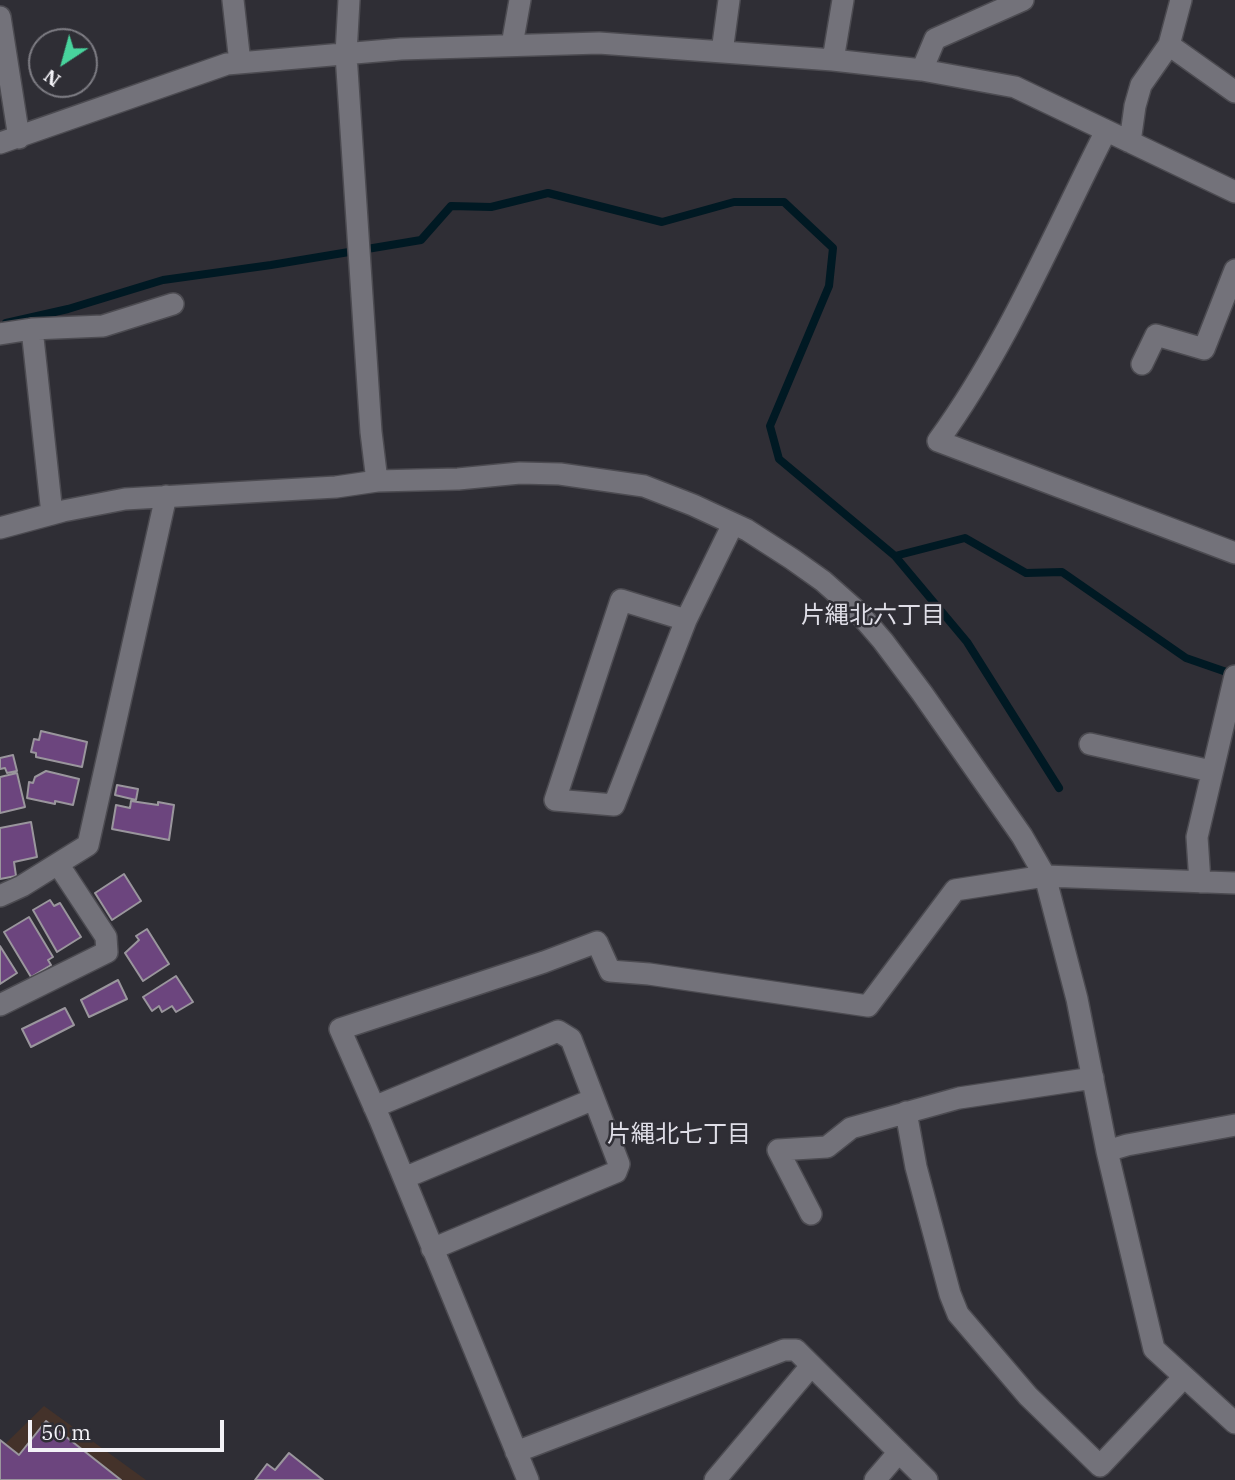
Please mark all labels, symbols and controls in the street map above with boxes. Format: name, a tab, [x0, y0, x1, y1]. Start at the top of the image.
north arrow	[28, 28, 98, 98]
text: N	[39, 64, 65, 92]
district label: 片縄北六丁目	[801, 602, 945, 630]
district label: 片縄北七丁目	[607, 1121, 751, 1149]
scale bar	[32, 1406, 228, 1450]
text: 50 m	[41, 1418, 91, 1446]

